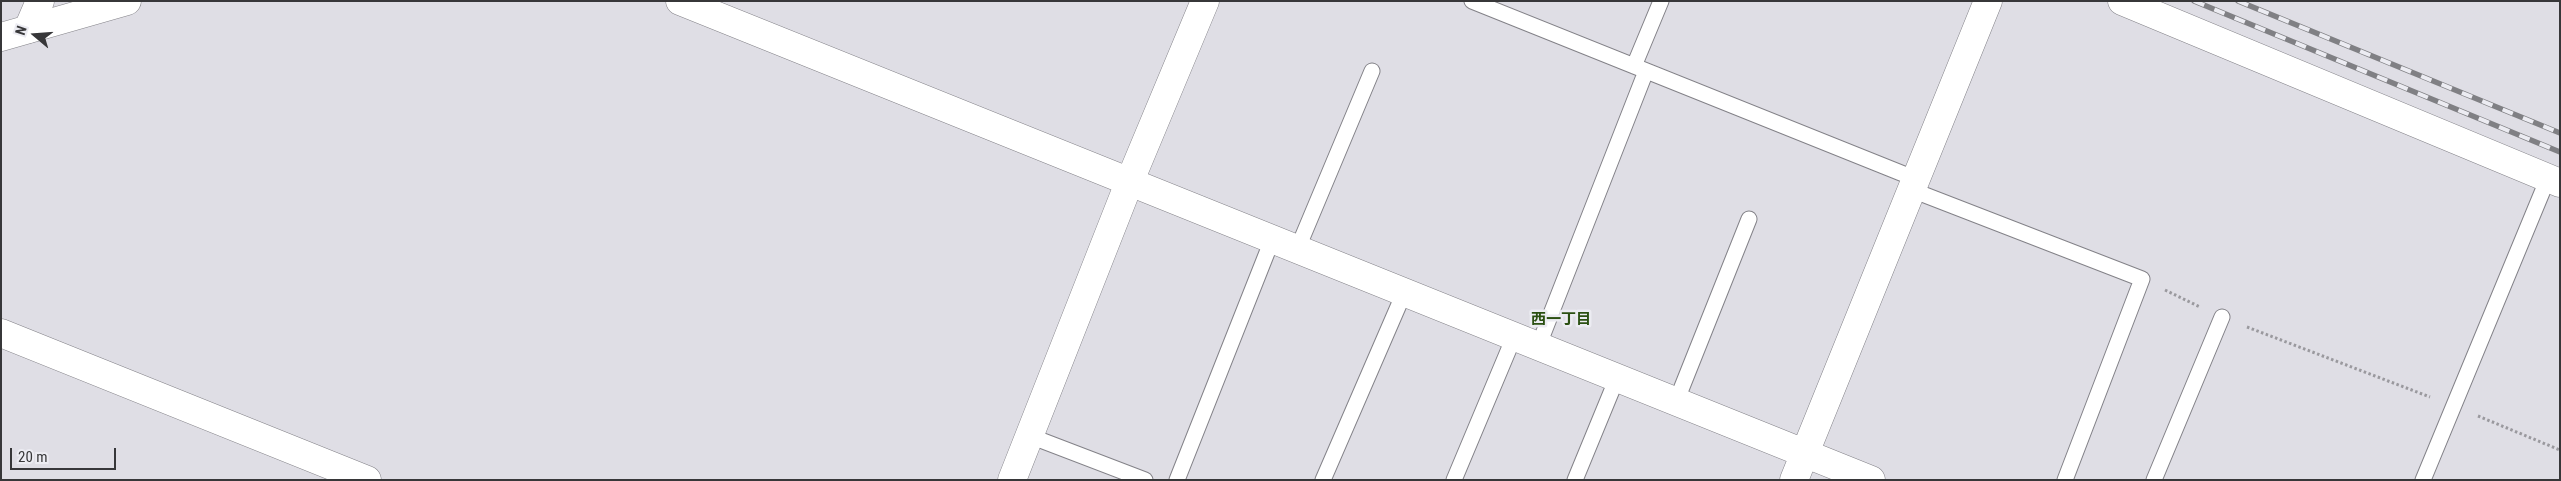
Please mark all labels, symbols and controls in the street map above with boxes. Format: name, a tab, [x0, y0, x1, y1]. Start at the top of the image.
north arrow	[10, 10, 60, 60]
text: N	[12, 24, 30, 37]
district label: 西一丁目	[1531, 311, 1591, 329]
scale bar	[12, 438, 119, 470]
text: 20 m	[18, 448, 48, 466]

